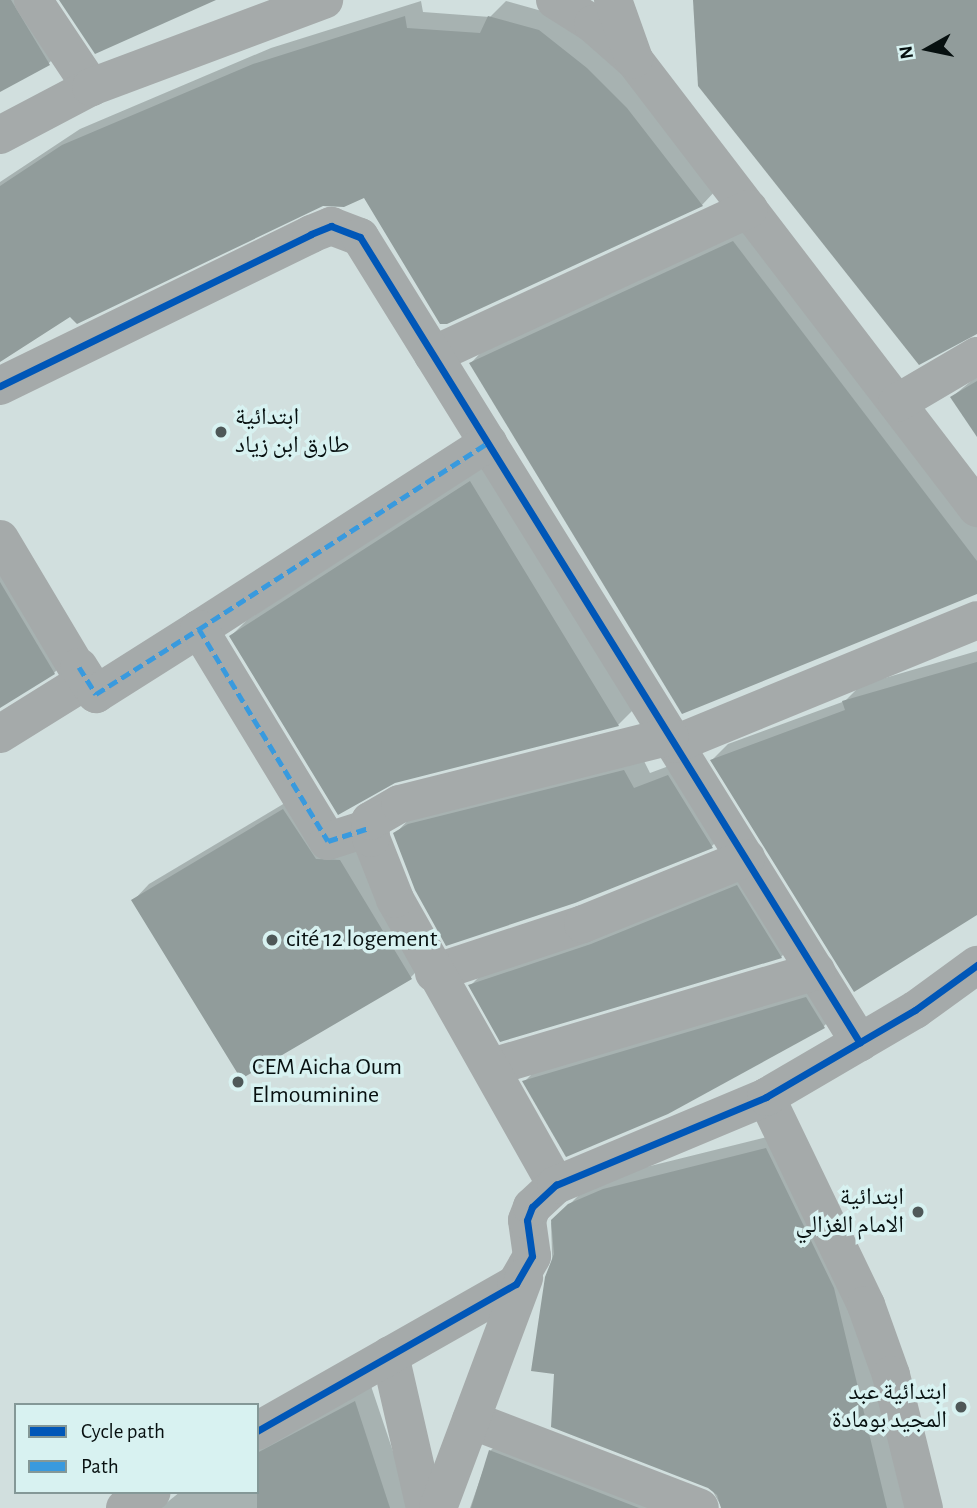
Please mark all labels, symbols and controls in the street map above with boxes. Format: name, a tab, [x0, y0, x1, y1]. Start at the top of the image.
north arrow	[893, 14, 963, 84]
text: N	[896, 44, 917, 60]
place label: ابتدائية طارق ابن زياد	[235, 404, 349, 460]
marker: ابتدائية طارق ابن زياد	[213, 424, 229, 440]
place label: cité 12 logement	[286, 926, 437, 954]
marker: cité 12 logement	[264, 932, 280, 948]
place label: CEM Aicha Oum Elmouminine	[252, 1054, 402, 1110]
marker: CEM Aicha Oum Elmouminine	[230, 1074, 246, 1090]
place label: ابتدائية الامام الغزالي	[795, 1184, 904, 1240]
marker: ابتدائية الامام الغزالي	[910, 1204, 926, 1220]
place label: ابتدائية عبد المجيد بومادة	[832, 1379, 947, 1435]
marker: ابتدائية عبد المجيد بومادة	[953, 1399, 969, 1415]
legend	[14, 1403, 259, 1494]
text: Cycle path	[81, 1421, 165, 1442]
text: Path	[81, 1456, 119, 1477]

